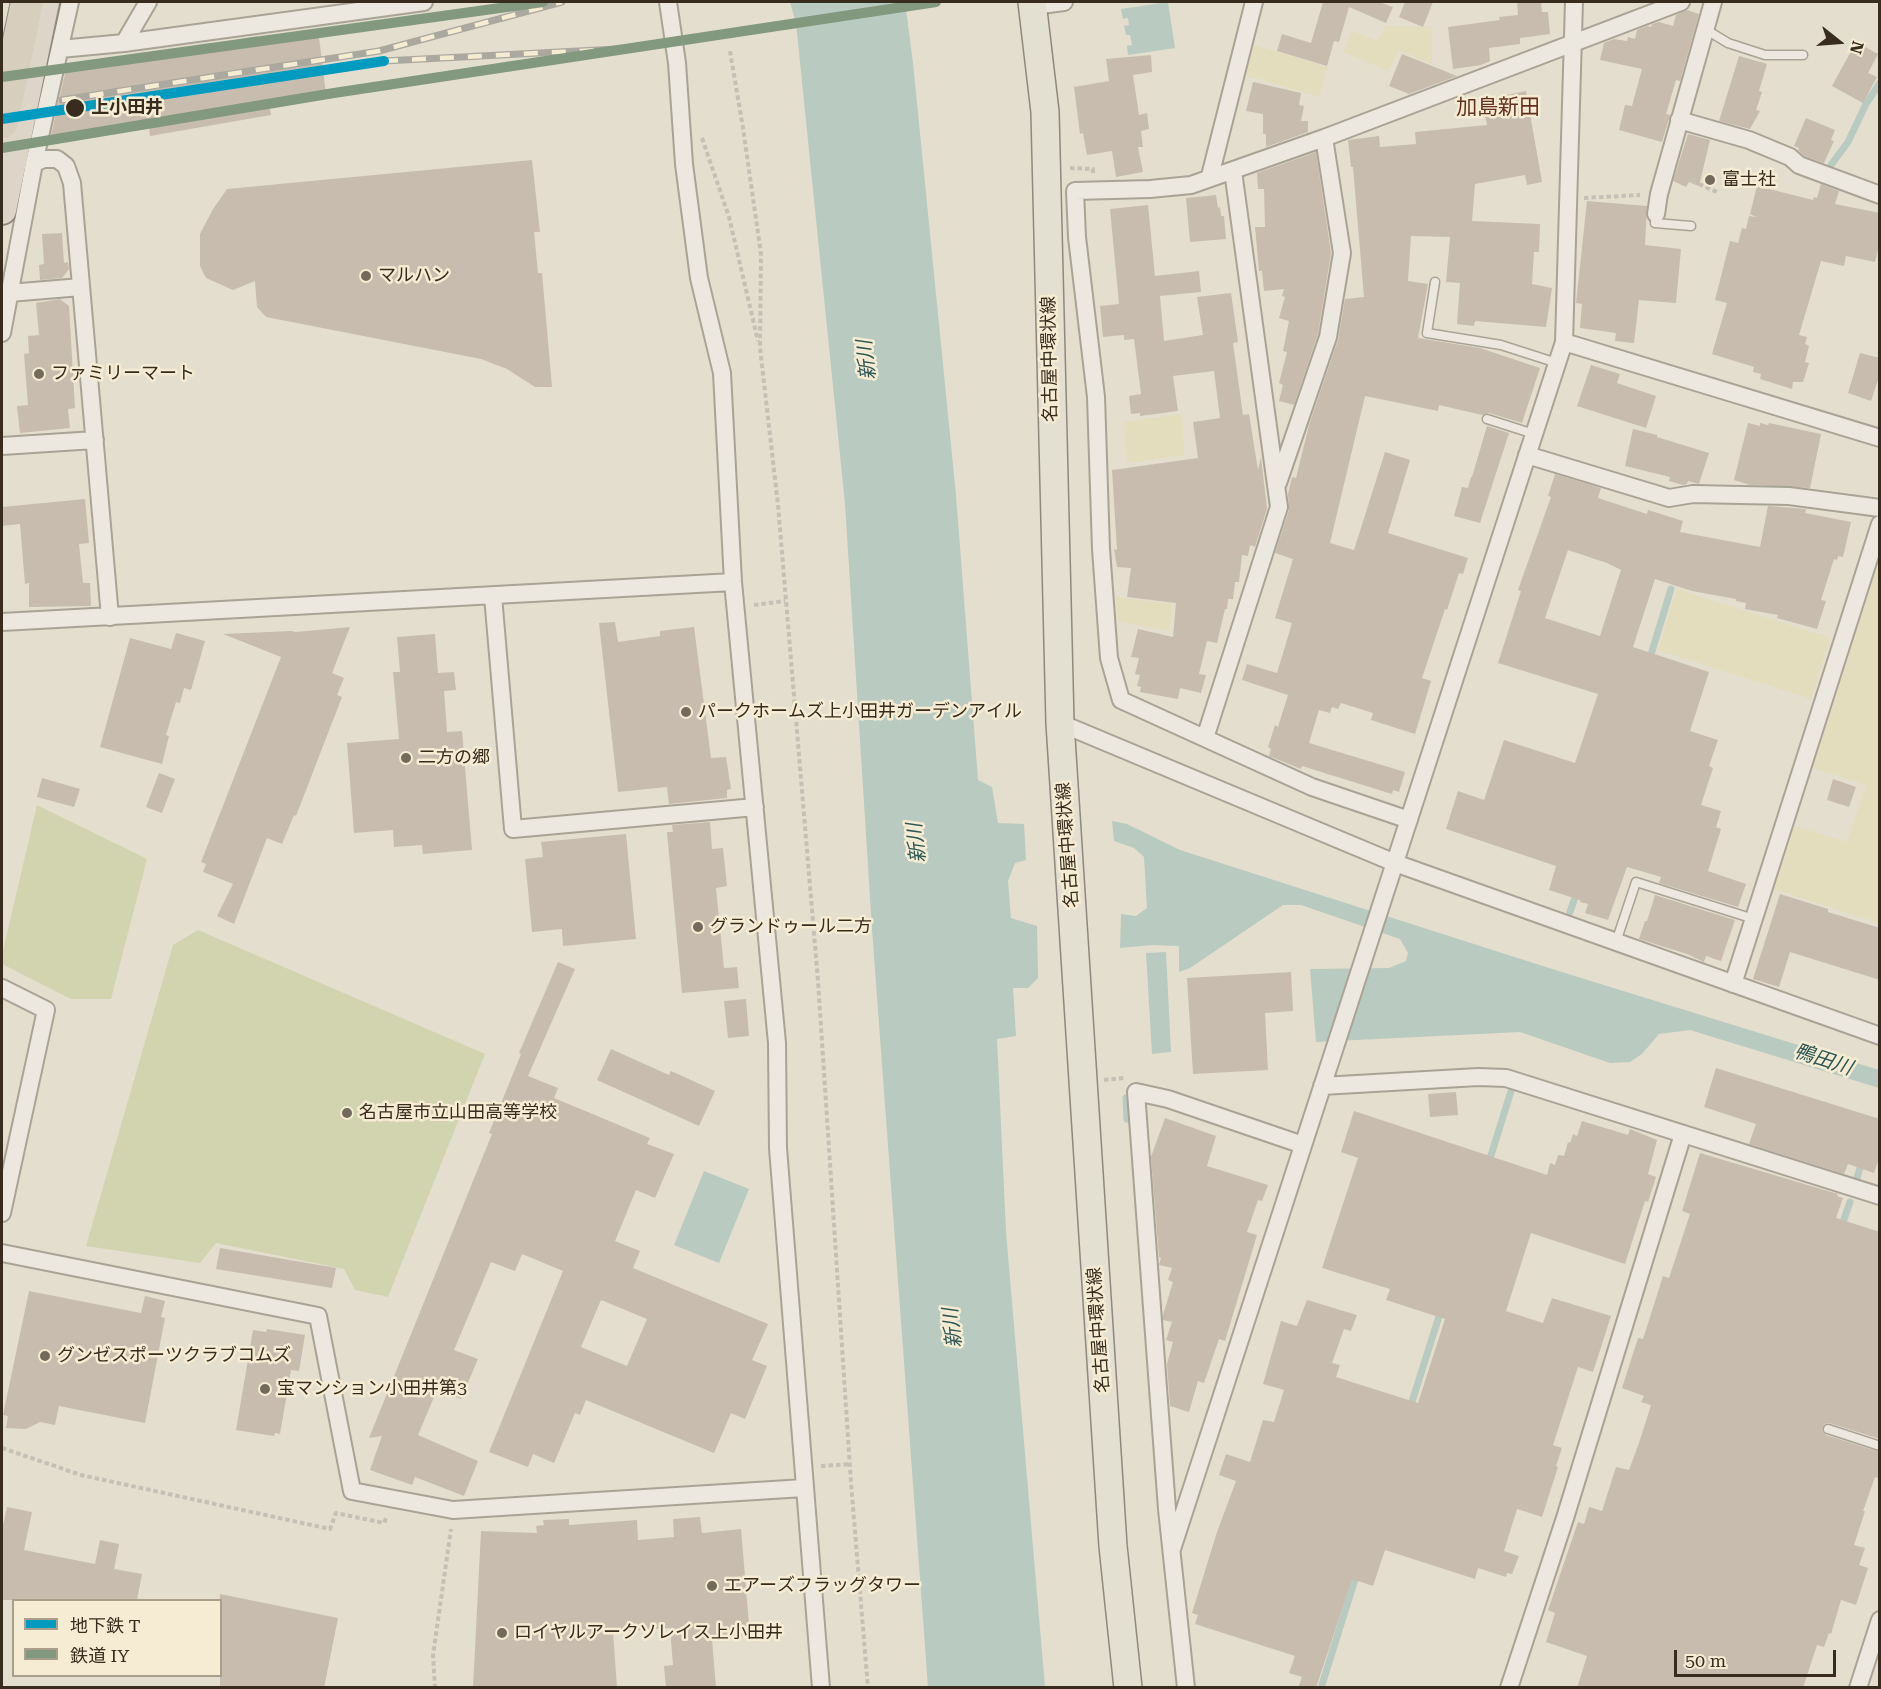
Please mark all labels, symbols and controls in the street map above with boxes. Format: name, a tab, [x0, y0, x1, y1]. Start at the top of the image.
north arrow	[1809, 12, 1869, 72]
text: N	[1846, 39, 1868, 56]
district label: 加島新田	[1456, 95, 1540, 121]
marker: 上小田井	[64, 97, 86, 119]
place label: 上小田井	[91, 97, 163, 119]
place label: 富士社	[1722, 169, 1776, 191]
marker: 富士社	[1703, 173, 1717, 187]
place label: マルハン	[378, 265, 450, 287]
marker: マルハン	[359, 269, 373, 283]
street label: 名古屋中環状線	[1038, 296, 1062, 422]
water label: 新川	[853, 339, 881, 381]
place label: ファミリーマート	[51, 363, 195, 385]
marker: ファミリーマート	[32, 367, 46, 381]
place label: パークホームズ上小田井ガーデンアイル	[698, 701, 1022, 723]
marker: パークホームズ上小田井ガーデンアイル	[679, 705, 693, 719]
place label: 二方の郷	[418, 747, 490, 769]
marker: 二方の郷	[399, 751, 413, 765]
street label: 名古屋中環状線	[1053, 781, 1083, 909]
water label: 新川	[903, 822, 931, 864]
place label: グランドゥール二方	[710, 916, 872, 938]
marker: グランドゥール二方	[691, 920, 705, 934]
water label: 鴨田川	[1791, 1039, 1855, 1081]
place label: 名古屋市立山田高等学校	[359, 1102, 557, 1124]
marker: 名古屋市立山田高等学校	[340, 1106, 354, 1120]
street label: 名古屋中環状線	[1084, 1266, 1114, 1394]
water label: 新川	[939, 1307, 967, 1349]
place label: グンゼスポーツクラブコムズ	[57, 1345, 291, 1367]
marker: グンゼスポーツクラブコムズ	[38, 1349, 52, 1363]
place label: 宝マンション小田井第3	[277, 1378, 467, 1400]
marker: 宝マンション小田井第3	[258, 1382, 272, 1396]
place label: エアーズフラッグタワー	[724, 1575, 921, 1597]
marker: エアーズフラッグタワー	[705, 1579, 719, 1593]
legend	[12, 1599, 222, 1677]
text: 地下鉄 T	[70, 1615, 141, 1636]
place label: ロイヤルアークソレイス上小田井	[514, 1622, 783, 1644]
marker: ロイヤルアークソレイス上小田井	[495, 1626, 509, 1640]
scale bar	[1677, 1638, 1839, 1676]
text: 鉄道 IY	[70, 1645, 130, 1666]
text: 50 m	[1685, 1650, 1726, 1671]

